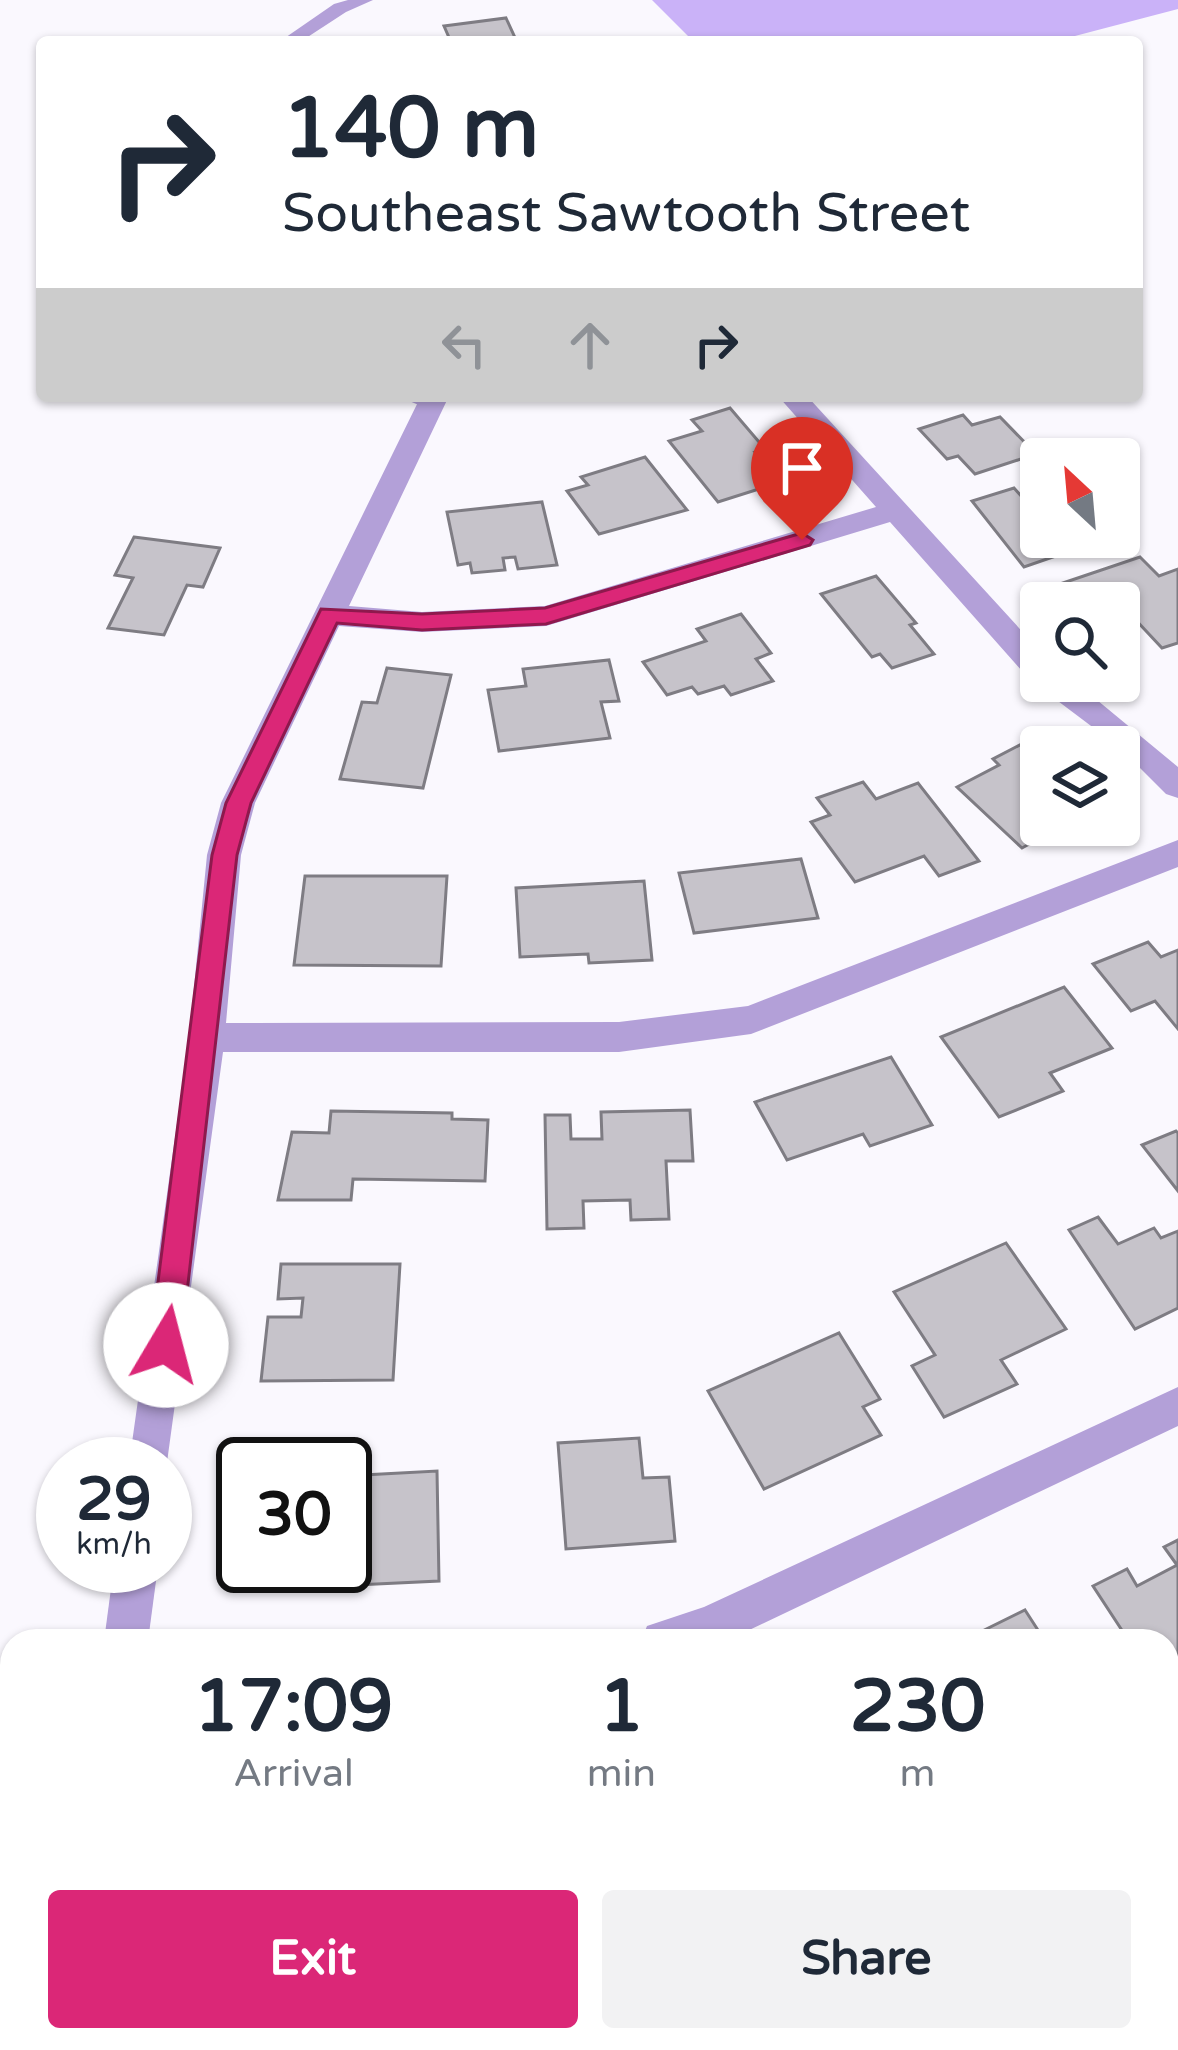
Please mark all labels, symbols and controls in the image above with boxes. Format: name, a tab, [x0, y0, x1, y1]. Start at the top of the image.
text: 140 m	[282, 79, 539, 180]
icon: right	[84, 84, 240, 240]
text: Southeast Sawtooth Street	[282, 181, 970, 246]
icon: left	[431, 312, 497, 378]
icon: ahead	[557, 312, 623, 378]
icon: right	[683, 312, 749, 378]
pin	[751, 417, 853, 540]
icon: arrive	[769, 435, 835, 501]
north arrow	[1020, 438, 1140, 558]
map controls	[1020, 438, 1140, 846]
button: search	[1020, 582, 1140, 702]
button: layers	[1020, 726, 1140, 846]
position arrow	[103, 1282, 229, 1408]
speed limit sign: 30	[216, 1437, 372, 1593]
text: 29	[76, 1464, 152, 1536]
text: km/h	[76, 1526, 152, 1563]
text: 17:09	[194, 1664, 393, 1751]
text: 1	[599, 1664, 644, 1751]
text: 230	[850, 1664, 985, 1751]
text: Arrival	[233, 1750, 354, 1797]
text: min	[587, 1750, 656, 1797]
text: m	[900, 1750, 935, 1797]
button: Exit	[48, 1890, 578, 2028]
button: Share	[602, 1890, 1131, 2028]

